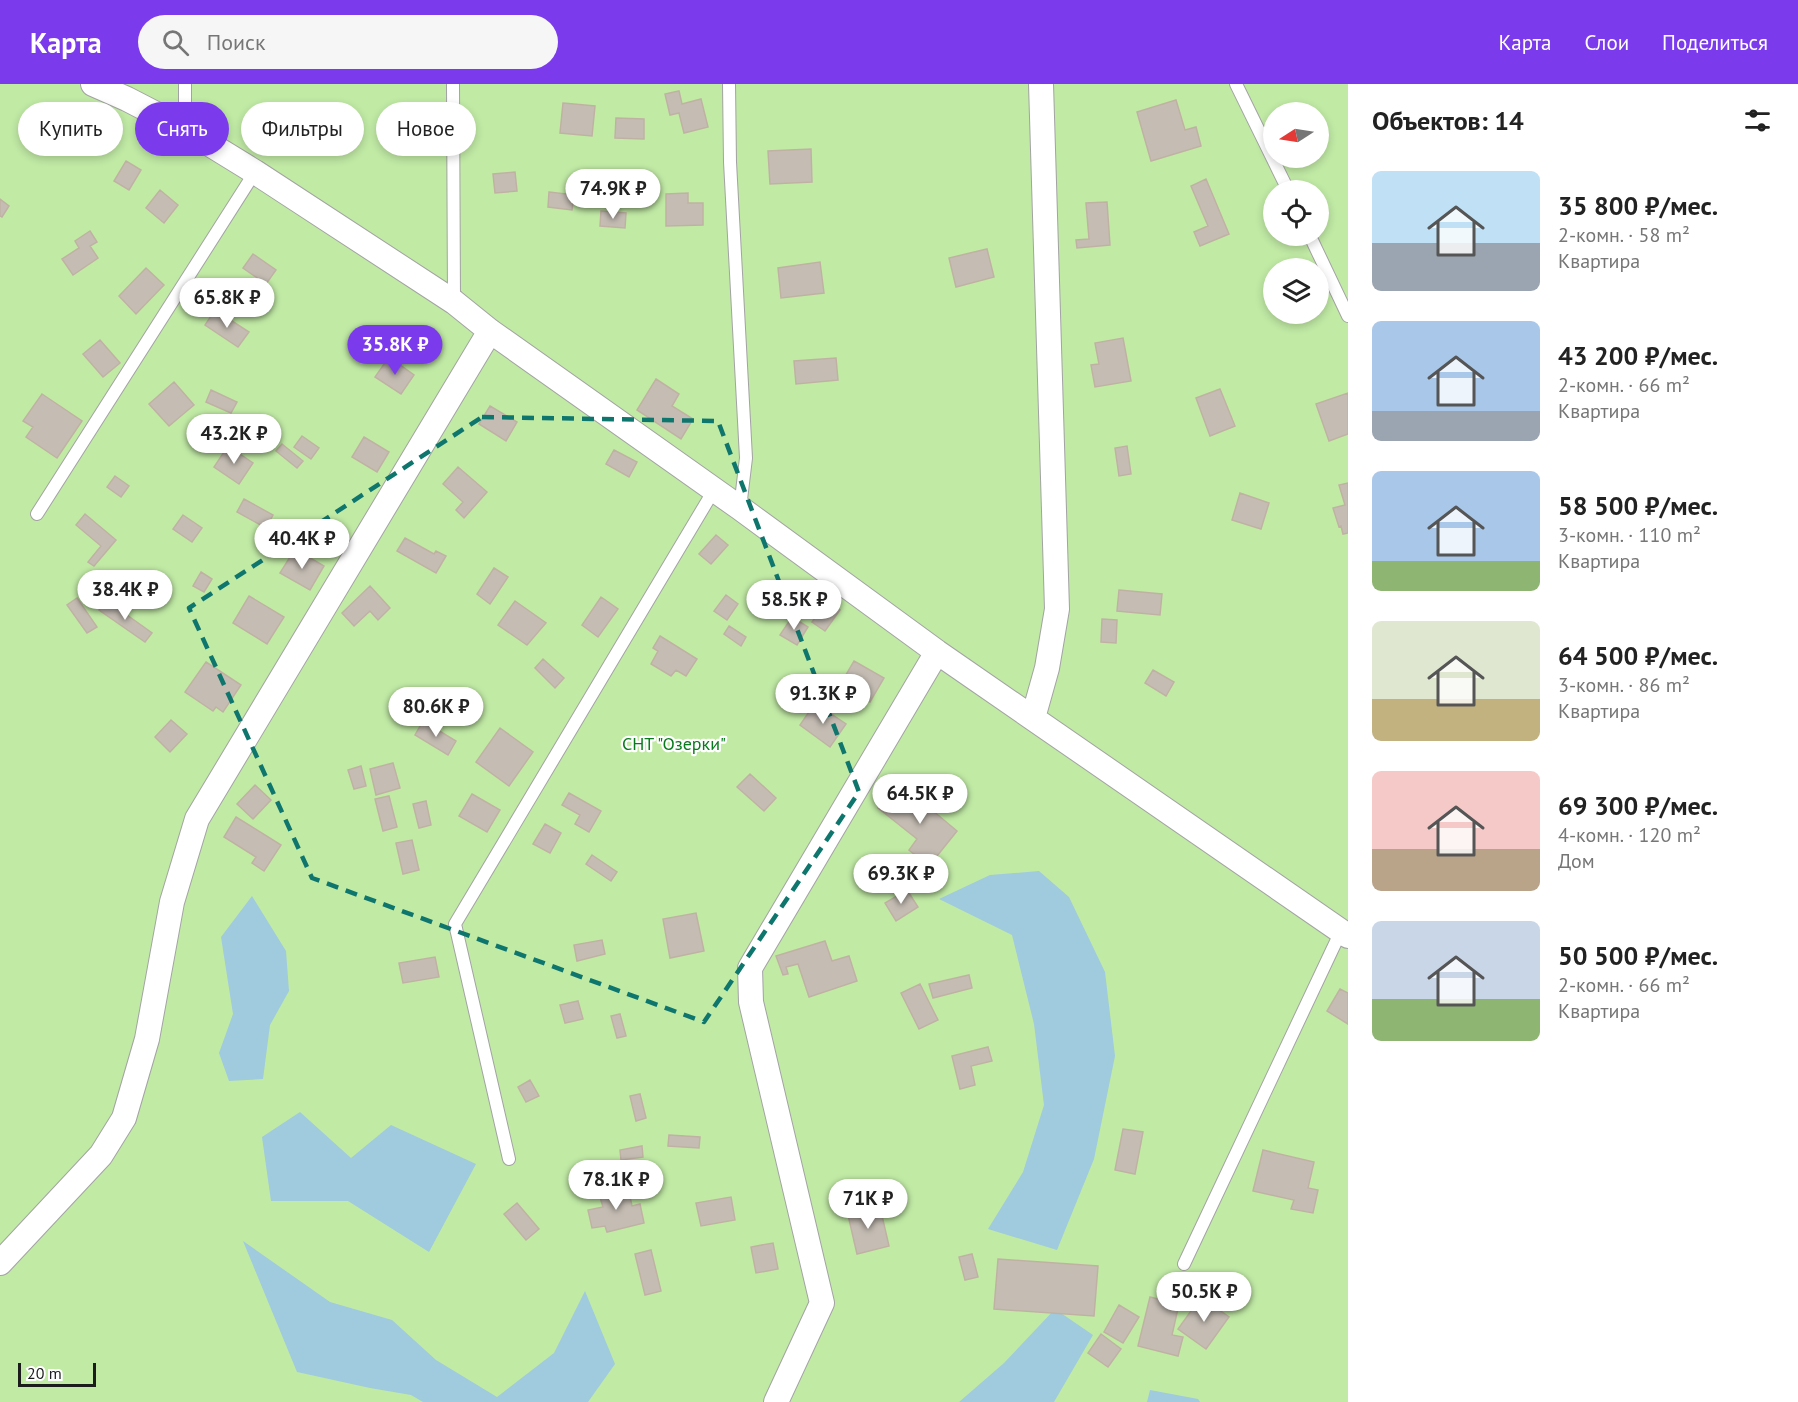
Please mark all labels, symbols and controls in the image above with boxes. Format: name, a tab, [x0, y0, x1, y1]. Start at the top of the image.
search box	[138, 15, 558, 69]
text: Карта	[30, 24, 102, 61]
icon: search	[159, 26, 192, 59]
text: Поиск	[207, 28, 266, 56]
text: Карта	[1498, 29, 1551, 56]
text: Слои	[1584, 29, 1629, 56]
text: Поделиться	[1662, 29, 1768, 56]
chip: Купить	[18, 102, 123, 156]
chip: Снять	[135, 102, 229, 156]
chip: Фильтры	[241, 102, 364, 156]
chip: Новое	[376, 102, 476, 156]
north arrow	[1263, 102, 1329, 168]
map controls	[1263, 102, 1329, 324]
text: Объектов: 14	[1372, 104, 1524, 137]
icon: filters	[1741, 104, 1774, 137]
pin: 74.9K ₽	[558, 169, 668, 220]
text: 74.9K ₽	[579, 175, 647, 201]
button: locate	[1263, 180, 1329, 246]
text: 35 800 ₽/мес.	[1558, 189, 1718, 222]
icon: home	[1420, 195, 1492, 267]
text: 2-комн. · 58 m²	[1558, 222, 1690, 248]
text: Квартира	[1558, 248, 1640, 274]
button: layers	[1263, 258, 1329, 324]
pin: 65.8K ₽	[172, 278, 282, 329]
text: 65.8K ₽	[193, 284, 261, 310]
pin: 35.8K ₽	[340, 325, 450, 376]
text: 35.8K ₽	[361, 331, 429, 357]
text: 43 200 ₽/мес.	[1558, 339, 1718, 372]
icon: home	[1420, 345, 1492, 417]
text: 2-комн. · 66 m²	[1558, 372, 1690, 398]
text: Квартира	[1558, 398, 1640, 424]
pin: 43.2K ₽	[179, 414, 289, 465]
text: 43.2K ₽	[200, 420, 268, 446]
text: 58 500 ₽/мес.	[1558, 489, 1718, 522]
icon: home	[1420, 495, 1492, 567]
pin: 40.4K ₽	[247, 519, 357, 570]
text: 3-комн. · 110 m²	[1558, 522, 1701, 548]
text: 40.4K ₽	[268, 525, 336, 551]
text: Квартира	[1558, 548, 1640, 574]
pin: 38.4K ₽	[70, 570, 180, 621]
text: 38.4K ₽	[91, 576, 159, 602]
pin: 58.5K ₽	[739, 580, 849, 631]
text: 58.5K ₽	[760, 586, 828, 612]
text: 64 500 ₽/мес.	[1558, 639, 1718, 672]
icon: home	[1420, 645, 1492, 717]
text: 3-комн. · 86 m²	[1558, 672, 1690, 698]
pin: 91.3K ₽	[768, 674, 878, 725]
text: 91.3K ₽	[789, 680, 857, 706]
pin: 80.6K ₽	[381, 687, 491, 738]
text: 80.6K ₽	[402, 693, 470, 719]
text: Квартира	[1558, 698, 1640, 724]
park label: СНТ "Озерки"	[622, 732, 726, 755]
pin: 64.5K ₽	[865, 774, 975, 825]
text: 64.5K ₽	[886, 780, 954, 806]
text: 69 300 ₽/мес.	[1558, 789, 1718, 822]
icon: home	[1420, 795, 1492, 867]
text: 4-комн. · 120 m²	[1558, 822, 1701, 848]
text: Дом	[1558, 848, 1595, 874]
pin: 69.3K ₽	[846, 854, 956, 905]
text: 69.3K ₽	[867, 860, 935, 886]
text: 50 500 ₽/мес.	[1558, 939, 1718, 972]
icon: home	[1420, 945, 1492, 1017]
text: 2-комн. · 66 m²	[1558, 972, 1690, 998]
text: Квартира	[1558, 998, 1640, 1024]
pin: 78.1K ₽	[561, 1160, 671, 1211]
text: 78.1K ₽	[582, 1166, 650, 1192]
pin: 71K ₽	[826, 1179, 910, 1230]
text: 71K ₽	[843, 1185, 893, 1211]
pin: 50.5K ₽	[1149, 1272, 1259, 1323]
text: 50.5K ₽	[1170, 1278, 1238, 1304]
scale bar	[18, 1360, 96, 1388]
text: 20 m	[27, 1363, 62, 1383]

